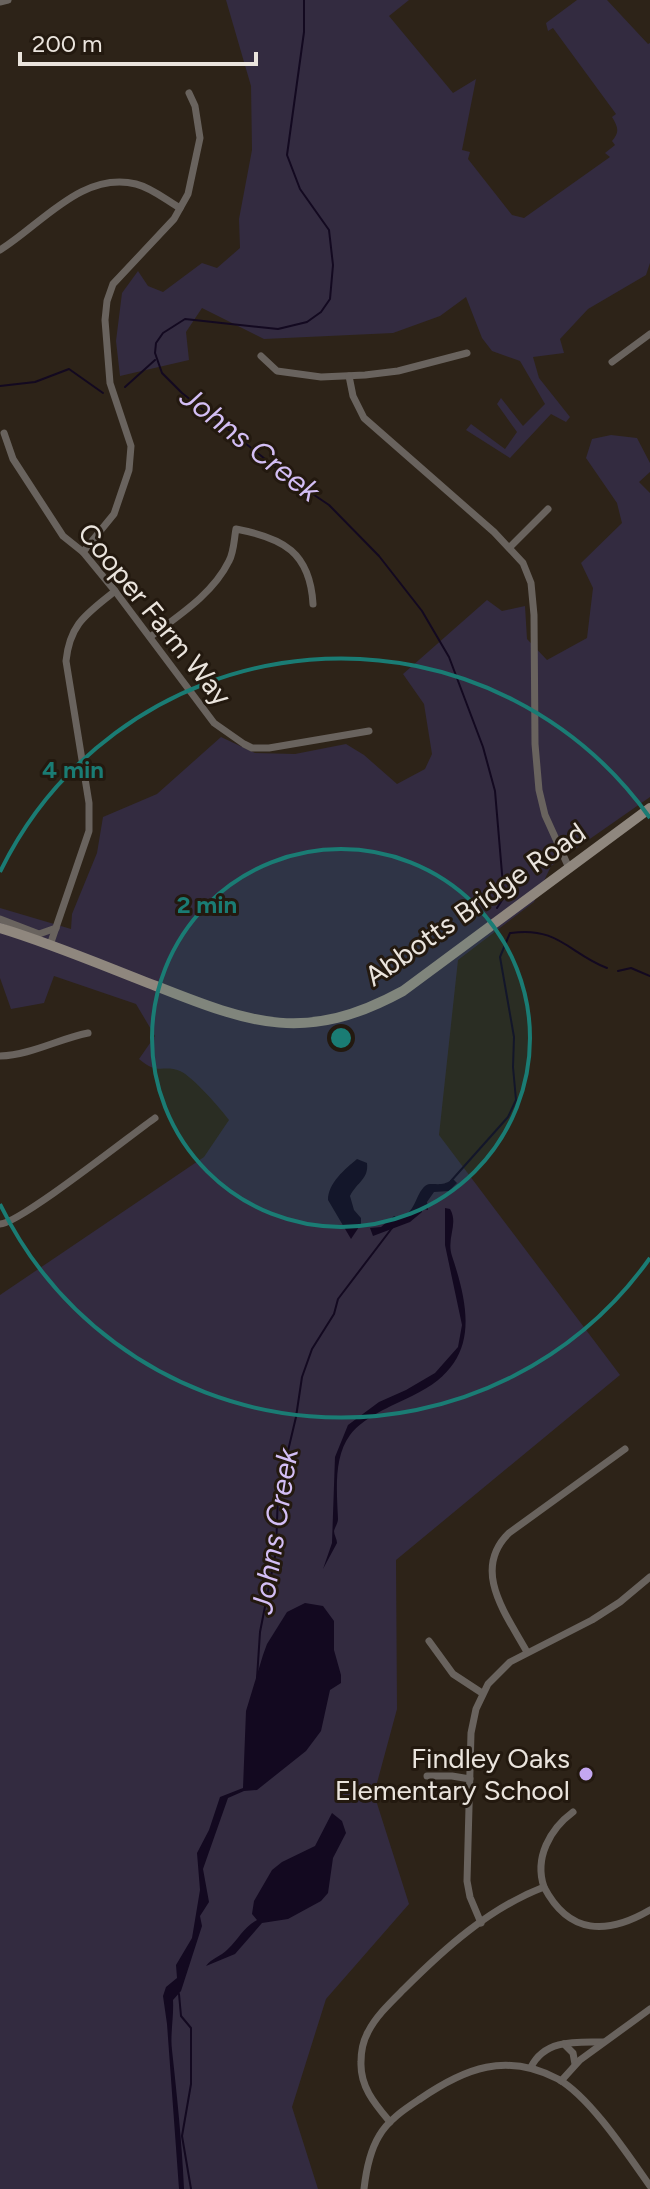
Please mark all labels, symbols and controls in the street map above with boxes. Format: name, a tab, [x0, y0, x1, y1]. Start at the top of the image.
scale bar	[20, 16, 256, 66]
text: 200 m	[32, 29, 103, 58]
water label: Johns Creek	[172, 377, 329, 511]
street label: Cooper Farm Way	[71, 516, 239, 712]
text: 4 min	[42, 755, 104, 784]
street label: Abbotts Bridge Road	[358, 815, 592, 993]
text: 2 min	[177, 890, 237, 919]
centre of rings	[327, 1024, 355, 1052]
water label: Johns Creek	[243, 1444, 306, 1617]
place label: Findley Oaks Elementary School	[335, 1741, 570, 1807]
marker: Findley Oaks Elementary School	[577, 1765, 595, 1783]

